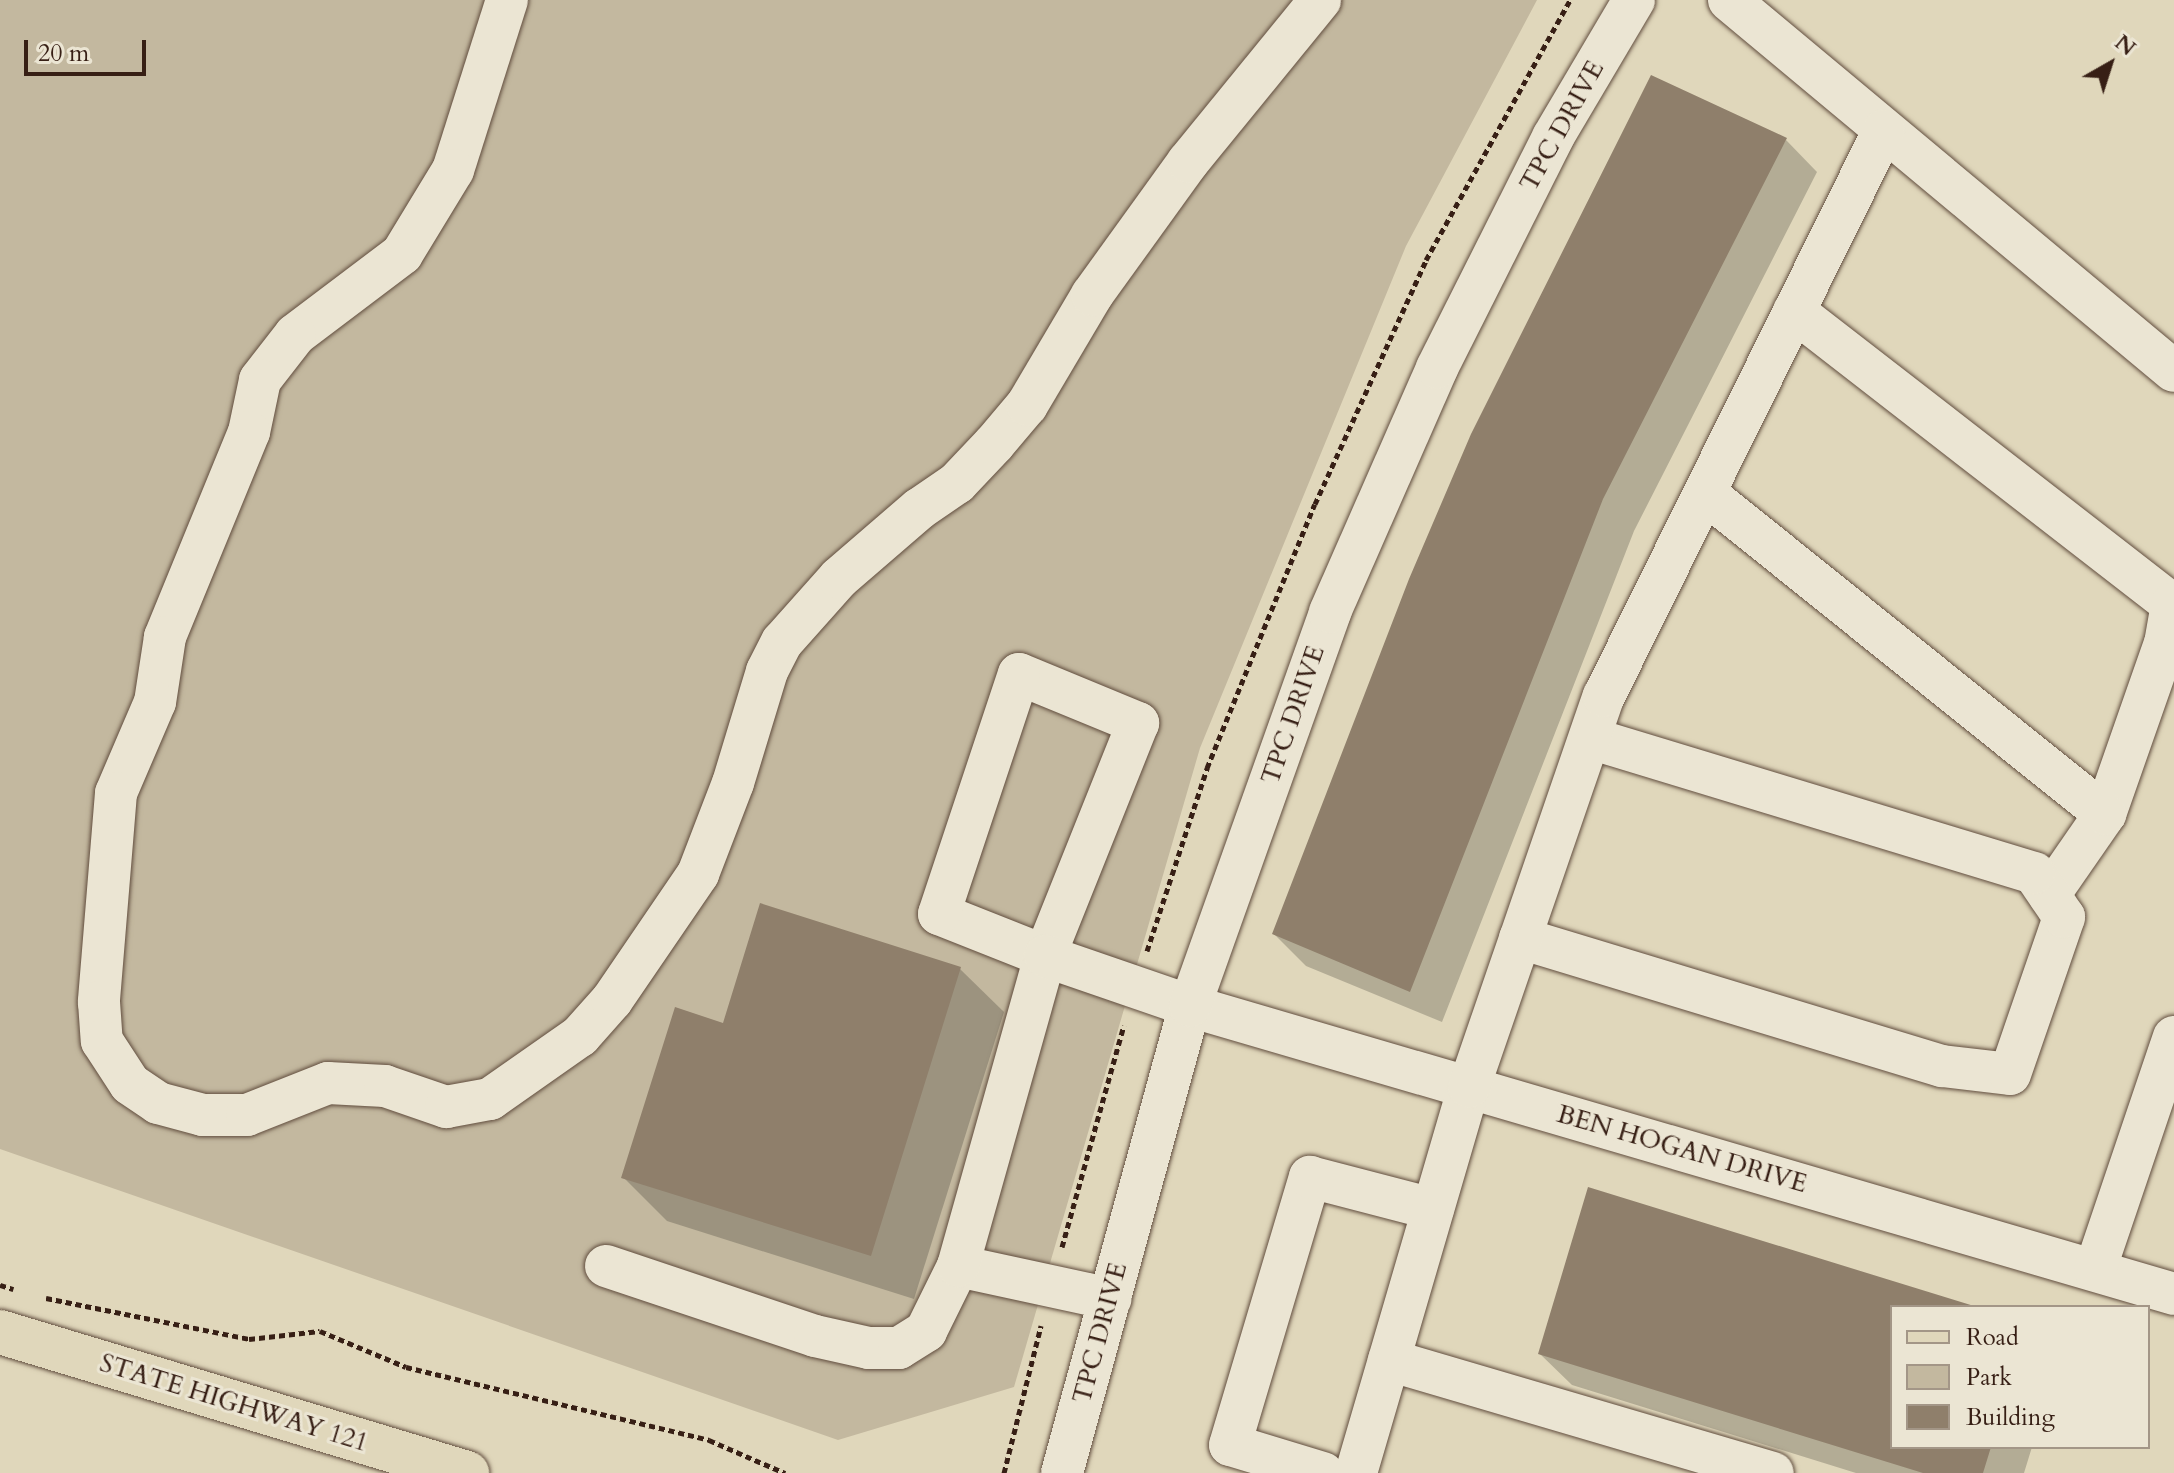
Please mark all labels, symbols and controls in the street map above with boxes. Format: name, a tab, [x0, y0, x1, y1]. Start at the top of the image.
scale bar	[28, 24, 150, 74]
north arrow	[2070, 24, 2150, 104]
text: N	[2108, 28, 2142, 63]
text: 20 m	[38, 37, 89, 70]
street label: TPC DRIVE	[1513, 55, 1611, 197]
street label: TPC DRIVE	[1255, 642, 1331, 788]
street label: BEN HOGAN DRIVE	[1553, 1098, 1811, 1200]
street label: TPC DRIVE	[1066, 1259, 1134, 1407]
legend	[1890, 1305, 2150, 1449]
text: Road	[1966, 1321, 2019, 1354]
street label: STATE HIGHWAY 121	[96, 1347, 372, 1459]
text: Park	[1966, 1361, 2012, 1394]
text: Building	[1966, 1401, 2055, 1434]

